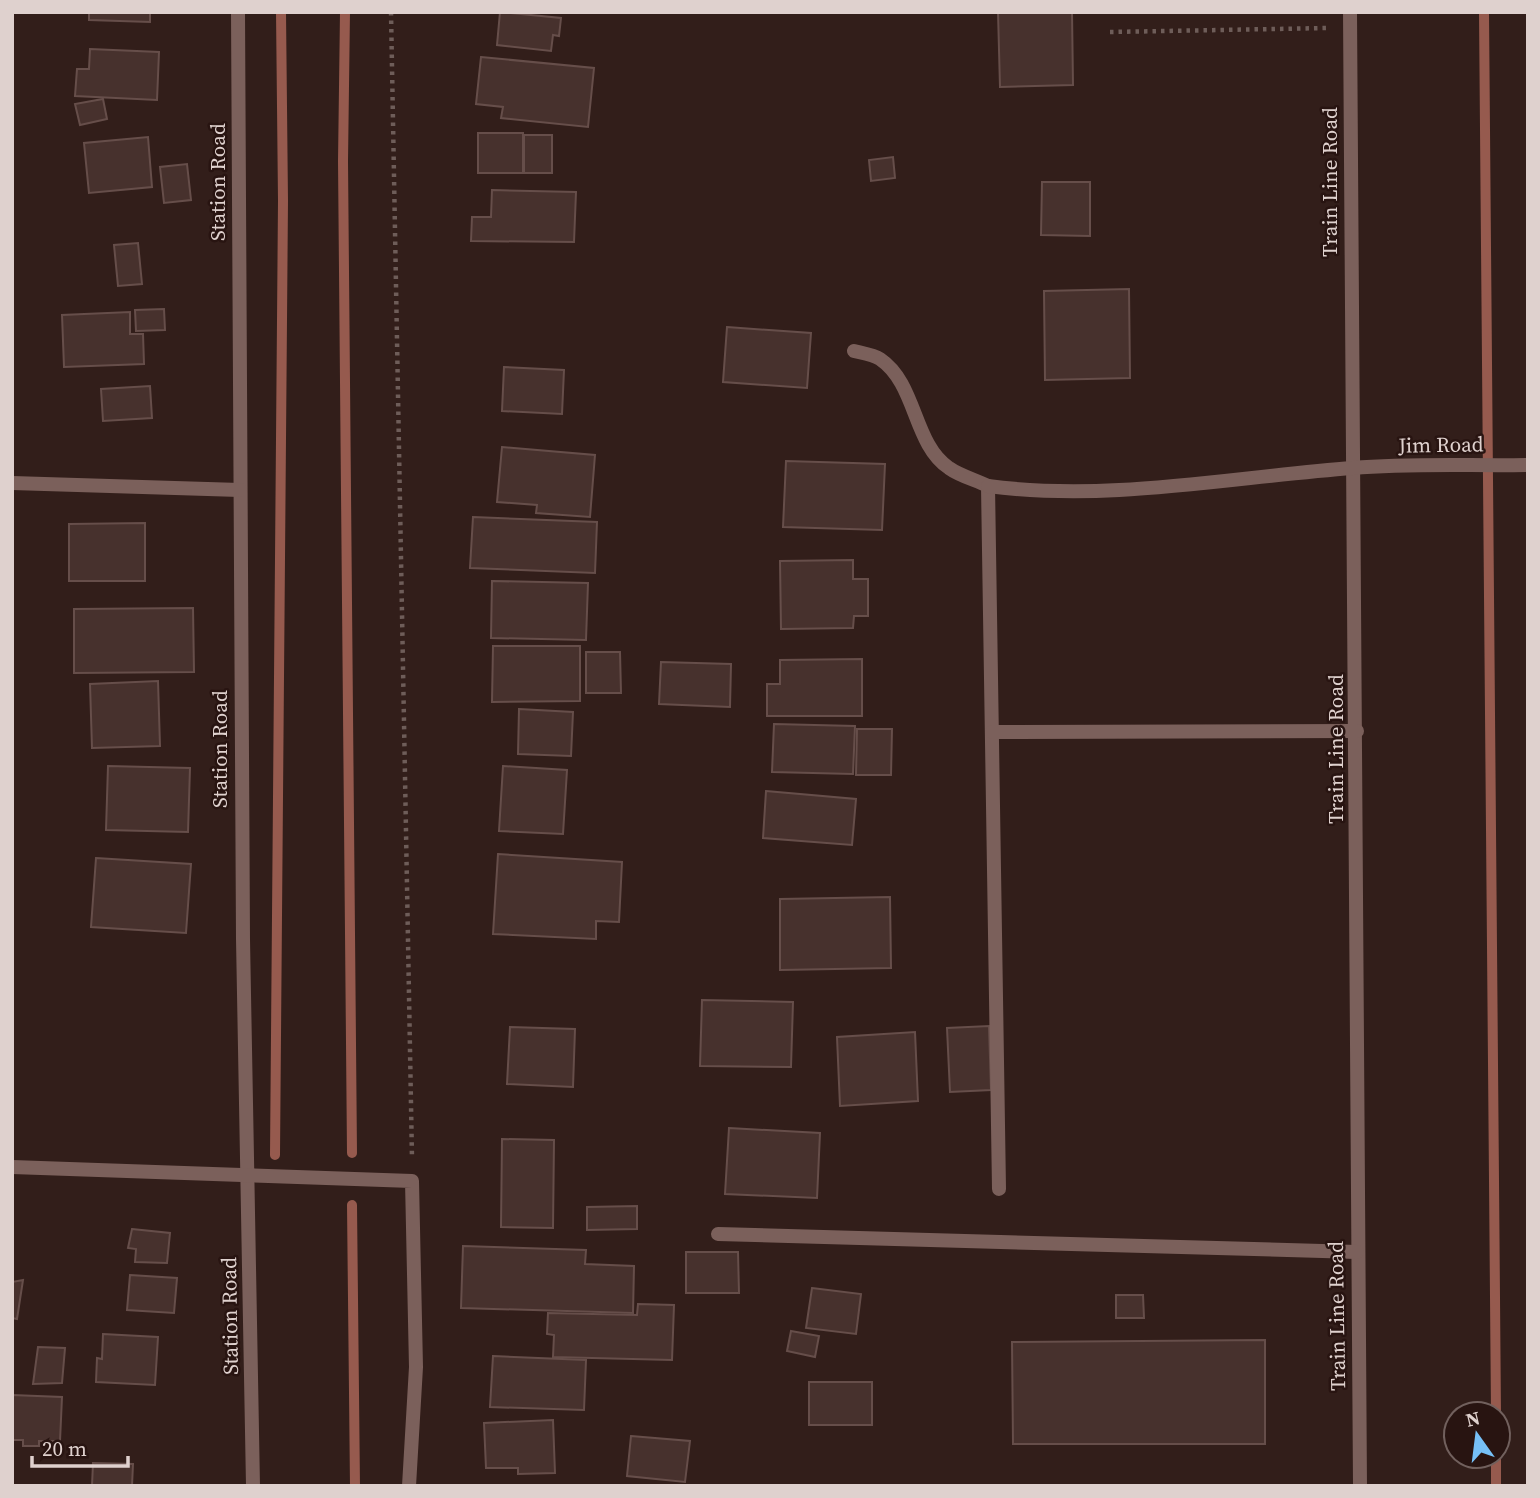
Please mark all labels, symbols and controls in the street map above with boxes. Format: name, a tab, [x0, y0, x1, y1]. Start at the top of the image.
street label: Train Line Road	[1315, 107, 1344, 257]
street label: Station Road	[203, 123, 232, 241]
street label: Jim Road	[1397, 429, 1484, 460]
street label: Train Line Road	[1321, 674, 1350, 824]
street label: Station Road	[205, 690, 234, 808]
street label: Train Line Road	[1321, 1241, 1352, 1391]
street label: Station Road	[214, 1257, 245, 1375]
north arrow	[1442, 1400, 1512, 1470]
text: N	[1463, 1404, 1483, 1433]
scale bar	[32, 1424, 128, 1468]
text: 20 m	[42, 1434, 87, 1463]

